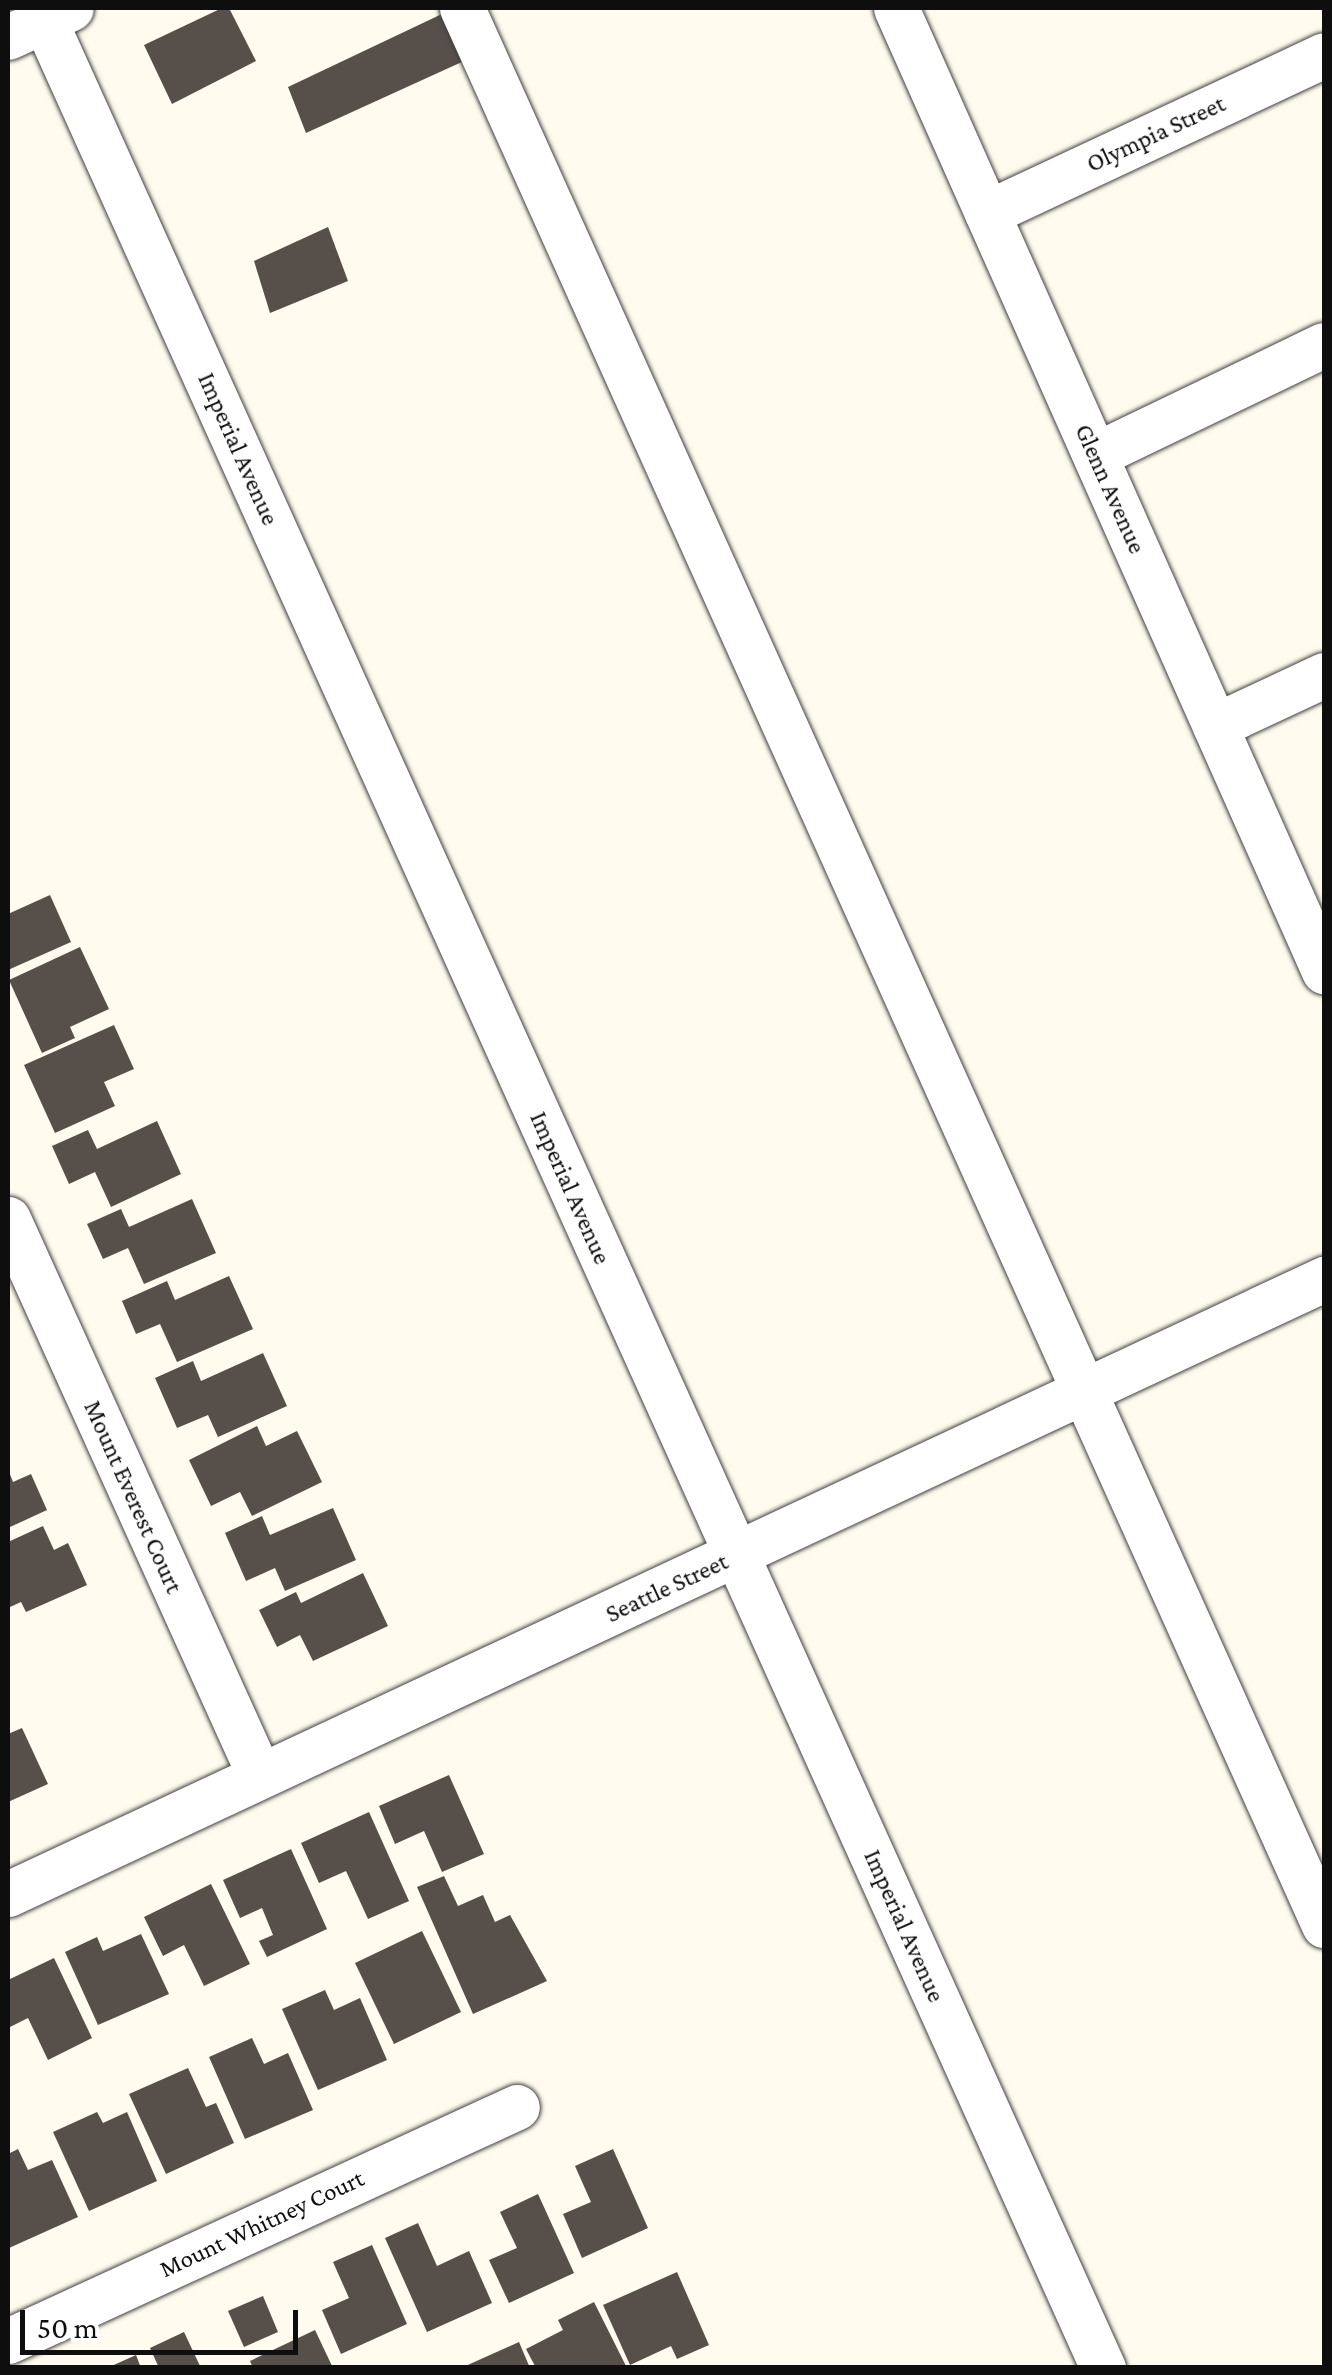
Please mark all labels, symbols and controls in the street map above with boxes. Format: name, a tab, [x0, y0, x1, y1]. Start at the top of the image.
street label: Olympia Street	[1082, 89, 1230, 179]
street label: Imperial Avenue	[191, 368, 285, 530]
street label: Glenn Avenue	[1068, 420, 1152, 558]
street label: Imperial Avenue	[523, 1107, 617, 1269]
street label: Mount Everest Court	[77, 1396, 189, 1598]
street label: Seattle Street	[601, 1547, 733, 1629]
street label: Imperial Avenue	[857, 1845, 951, 2007]
street label: Mount Whitney Court	[155, 2163, 369, 2285]
scale bar	[25, 2290, 302, 2352]
text: 50 m	[37, 2311, 98, 2344]

